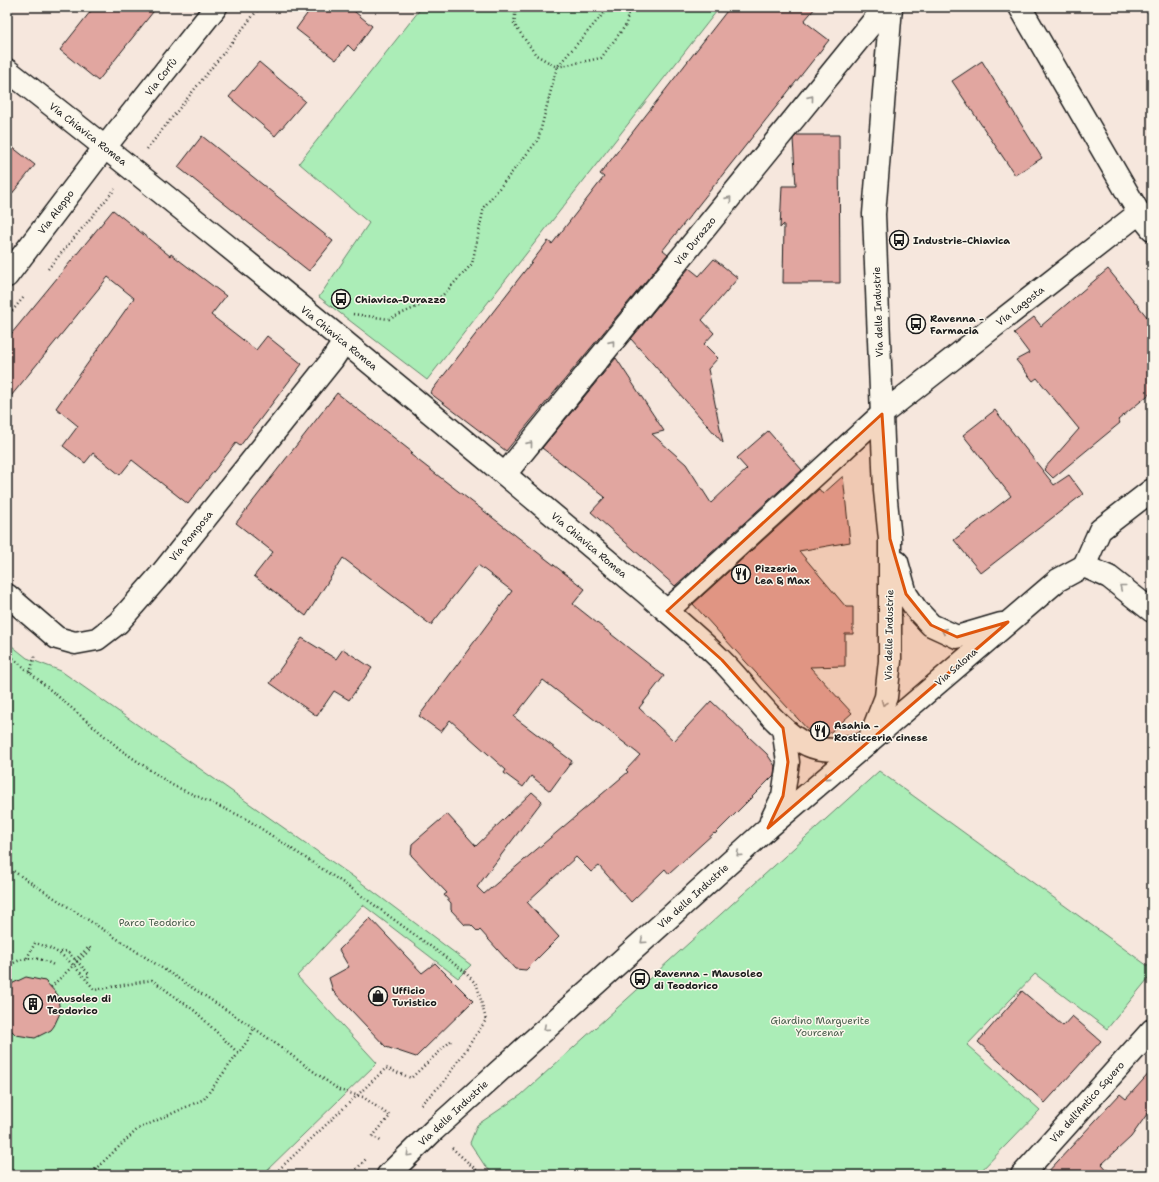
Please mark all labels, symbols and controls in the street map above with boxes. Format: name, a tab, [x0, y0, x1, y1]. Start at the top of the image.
street label: Via Corfù	[142, 55, 180, 99]
one-way arrow	[807, 96, 814, 103]
street label: Via Chiavica Romea	[46, 100, 130, 169]
street label: Via Aleppo	[35, 187, 77, 237]
one-way arrow	[725, 196, 732, 204]
street label: Via Durazzo	[671, 214, 719, 268]
bus stop icon: Industrie-Chiavica	[888, 229, 910, 251]
place label: Industrie-Chiavica	[913, 234, 1010, 247]
street label: Via delle Industrie	[870, 266, 886, 358]
street label: Via Lagosta	[993, 283, 1047, 329]
bus stop icon: Chiavica-Durazzo	[330, 288, 352, 310]
place label: Chiavica-Durazzo	[355, 293, 446, 306]
street label: Via Chiavica Romea	[298, 303, 381, 373]
place label: Ravenna - Farmacia	[930, 312, 984, 337]
bus stop icon: Ravenna - Farmacia	[905, 313, 927, 335]
one-way arrow	[607, 341, 614, 348]
one-way arrow	[525, 442, 532, 449]
street label: Via Pomposa	[167, 507, 216, 564]
street label: Via Chiavica Romea	[548, 509, 630, 581]
place label: Pizzeria Lea & Max	[755, 562, 810, 587]
restaurant icon: Pizzeria Lea & Max	[730, 563, 752, 585]
one-way arrow	[1119, 585, 1126, 592]
street label: Via delle Industrie	[882, 589, 896, 681]
one-way arrow	[940, 628, 948, 636]
street label: Via Salona	[932, 645, 980, 689]
one-way arrow	[880, 700, 888, 707]
place label: Asahia - Rosticceria cinese	[834, 719, 928, 744]
restaurant icon: Asahia - Rosticceria cinese	[809, 720, 831, 742]
one-way arrow	[825, 773, 832, 780]
one-way arrow	[737, 849, 744, 856]
street label: Via delle Industrie	[655, 861, 731, 931]
park label: Parco Teodorico	[119, 916, 195, 929]
one-way arrow	[640, 936, 648, 943]
place label: Ravenna - Mausoleo di Teodorico	[654, 967, 763, 992]
bus stop icon: Ravenna - Mausoleo di Teodorico	[629, 968, 651, 990]
place label: Ufficio Turistico	[392, 984, 437, 1009]
shop icon: Ufficio Turistico	[367, 985, 389, 1007]
place label: Mausoleo di Teodorico	[47, 992, 111, 1017]
building icon: Mausoleo di Teodorico	[22, 993, 44, 1015]
park label: Giardino Marguerite Yourcenar	[770, 1014, 870, 1039]
one-way arrow	[544, 1023, 551, 1030]
street label: Via dell'Antico Squero	[1047, 1059, 1127, 1145]
street label: Via delle Industrie	[415, 1077, 491, 1149]
one-way arrow	[406, 1149, 414, 1157]

